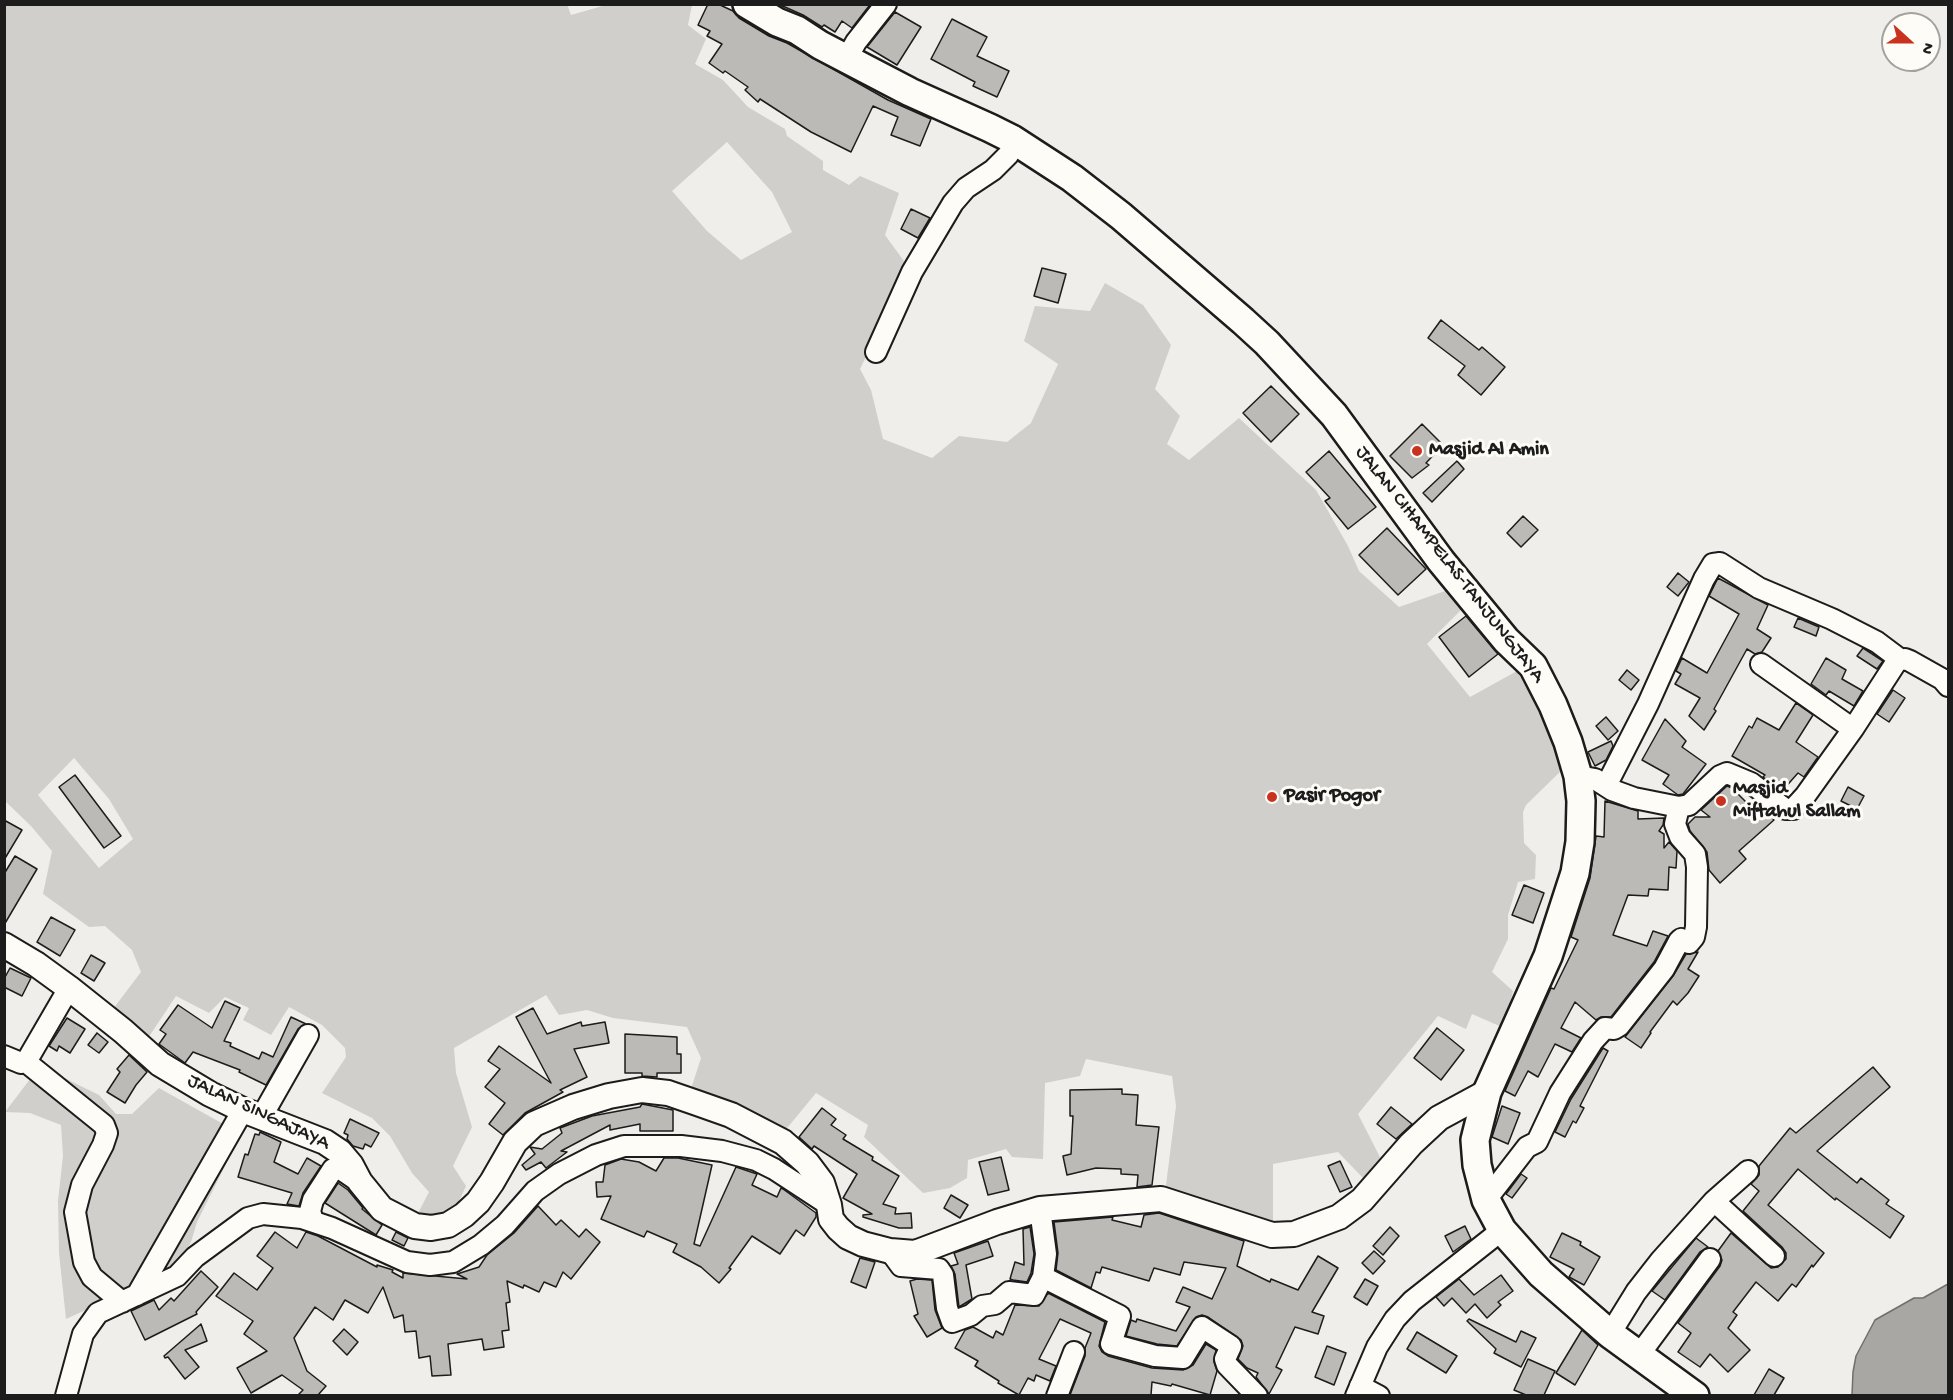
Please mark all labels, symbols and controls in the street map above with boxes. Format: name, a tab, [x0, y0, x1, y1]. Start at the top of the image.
north arrow	[1881, 12, 1941, 72]
text: N	[1916, 40, 1937, 56]
place label: Masjid Al Amin	[1429, 439, 1549, 463]
street label: JALAN CIHAMPELAS-TANJUNGJAYA	[1349, 442, 1549, 688]
marker: Masjid Al Amin	[1410, 444, 1424, 458]
place label: Masjid Miftahul Sallam	[1733, 778, 1860, 825]
place label: Pasir Pogor	[1284, 785, 1380, 809]
marker: Pasir Pogor	[1265, 790, 1279, 804]
marker: Masjid Miftahul Sallam	[1714, 794, 1728, 808]
street label: JALAN SINGAJAYA	[183, 1070, 333, 1156]

